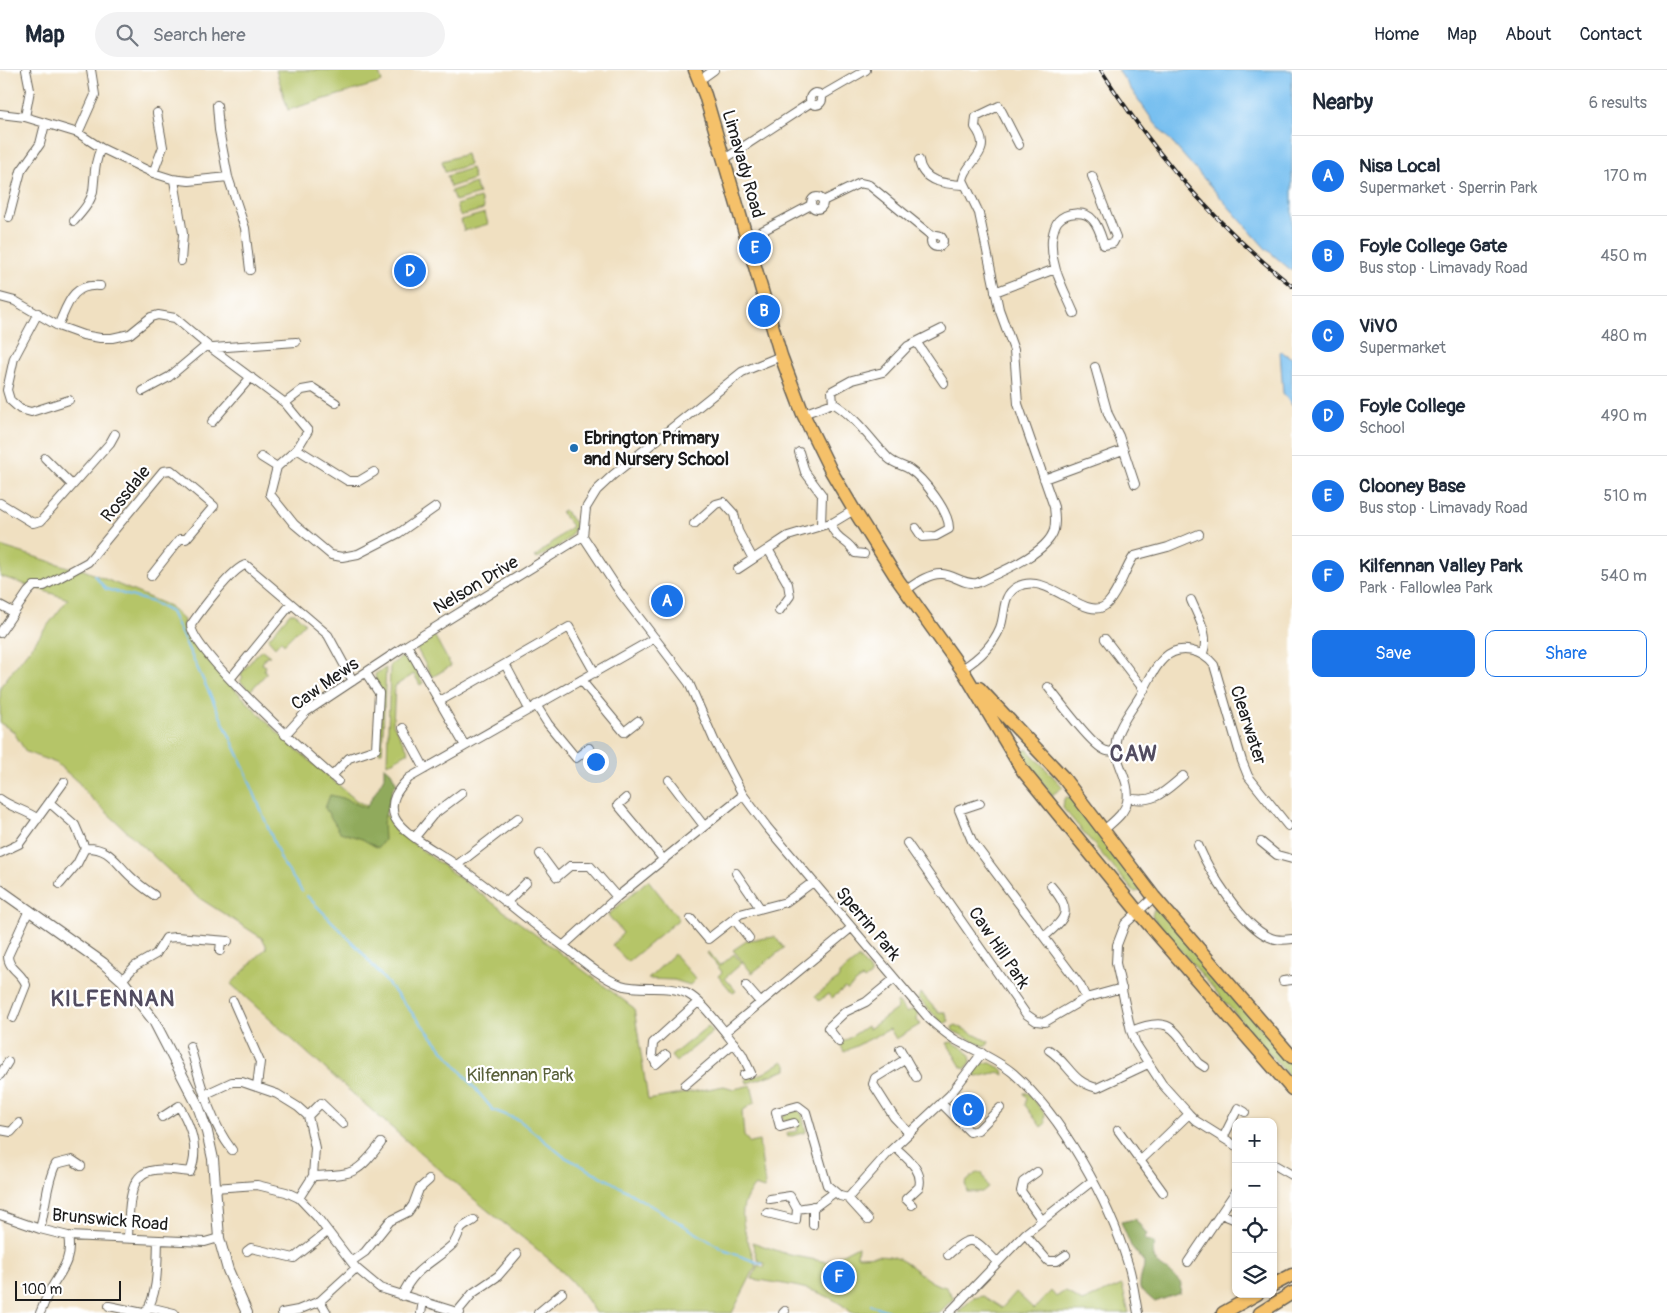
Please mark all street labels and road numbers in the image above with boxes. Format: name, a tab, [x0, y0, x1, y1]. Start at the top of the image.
street label: Limavady Road	[717, 107, 769, 221]
street label: Rossdale	[96, 461, 156, 527]
street label: Nelson Drive	[429, 551, 523, 619]
street label: Caw Mews	[287, 652, 363, 716]
street label: Clearwater	[1224, 683, 1272, 768]
street label: Sperrin Park	[830, 882, 906, 966]
street label: Caw Hill Park	[963, 903, 1035, 994]
street label: Brunswick Road	[51, 1203, 169, 1237]

